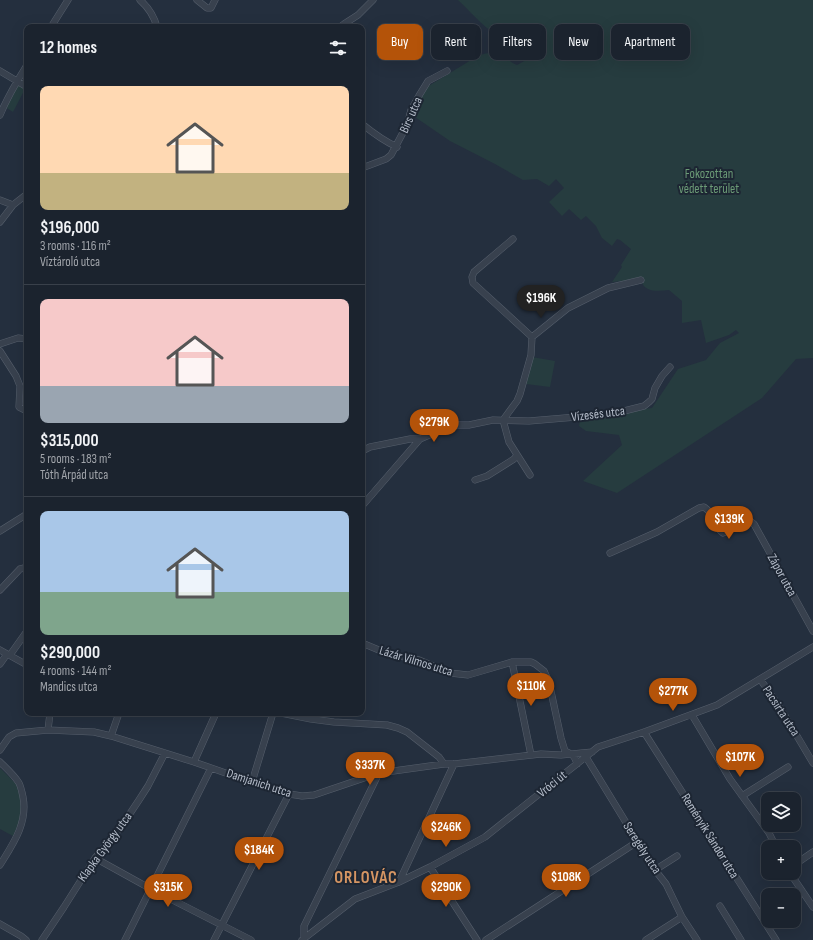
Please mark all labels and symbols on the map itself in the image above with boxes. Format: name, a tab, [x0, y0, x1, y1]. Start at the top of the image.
street label: Birs utca	[396, 94, 426, 136]
park label: Fokozottan védett terület	[679, 166, 739, 197]
pin: $196K	[513, 285, 569, 319]
street label: Vízesés utca	[570, 403, 626, 425]
pin: $279K	[406, 409, 462, 443]
pin: $139K	[701, 506, 757, 540]
street label: Zápor utca	[764, 551, 800, 599]
street label: Lázár Vilmos utca	[377, 642, 455, 680]
pin: $110K	[503, 673, 559, 707]
pin: $277K	[645, 678, 701, 712]
street label: Pacsirta utca	[759, 683, 803, 739]
pin: $107K	[712, 744, 768, 778]
pin: $337K	[342, 752, 398, 786]
street label: Damjanich utca	[225, 765, 293, 801]
street label: Vróci út	[534, 767, 570, 801]
street label: Reményik Sándor utca	[678, 791, 742, 881]
street label: Klapka György utca	[74, 809, 136, 885]
pin: $246K	[418, 814, 474, 848]
street label: Seregély utca	[619, 819, 665, 877]
pin: $184K	[231, 837, 287, 871]
pin: $108K	[538, 864, 594, 898]
district label: ORLOVÁC	[334, 868, 398, 888]
pin: $315K	[140, 874, 196, 908]
pin: $290K	[418, 874, 474, 908]

